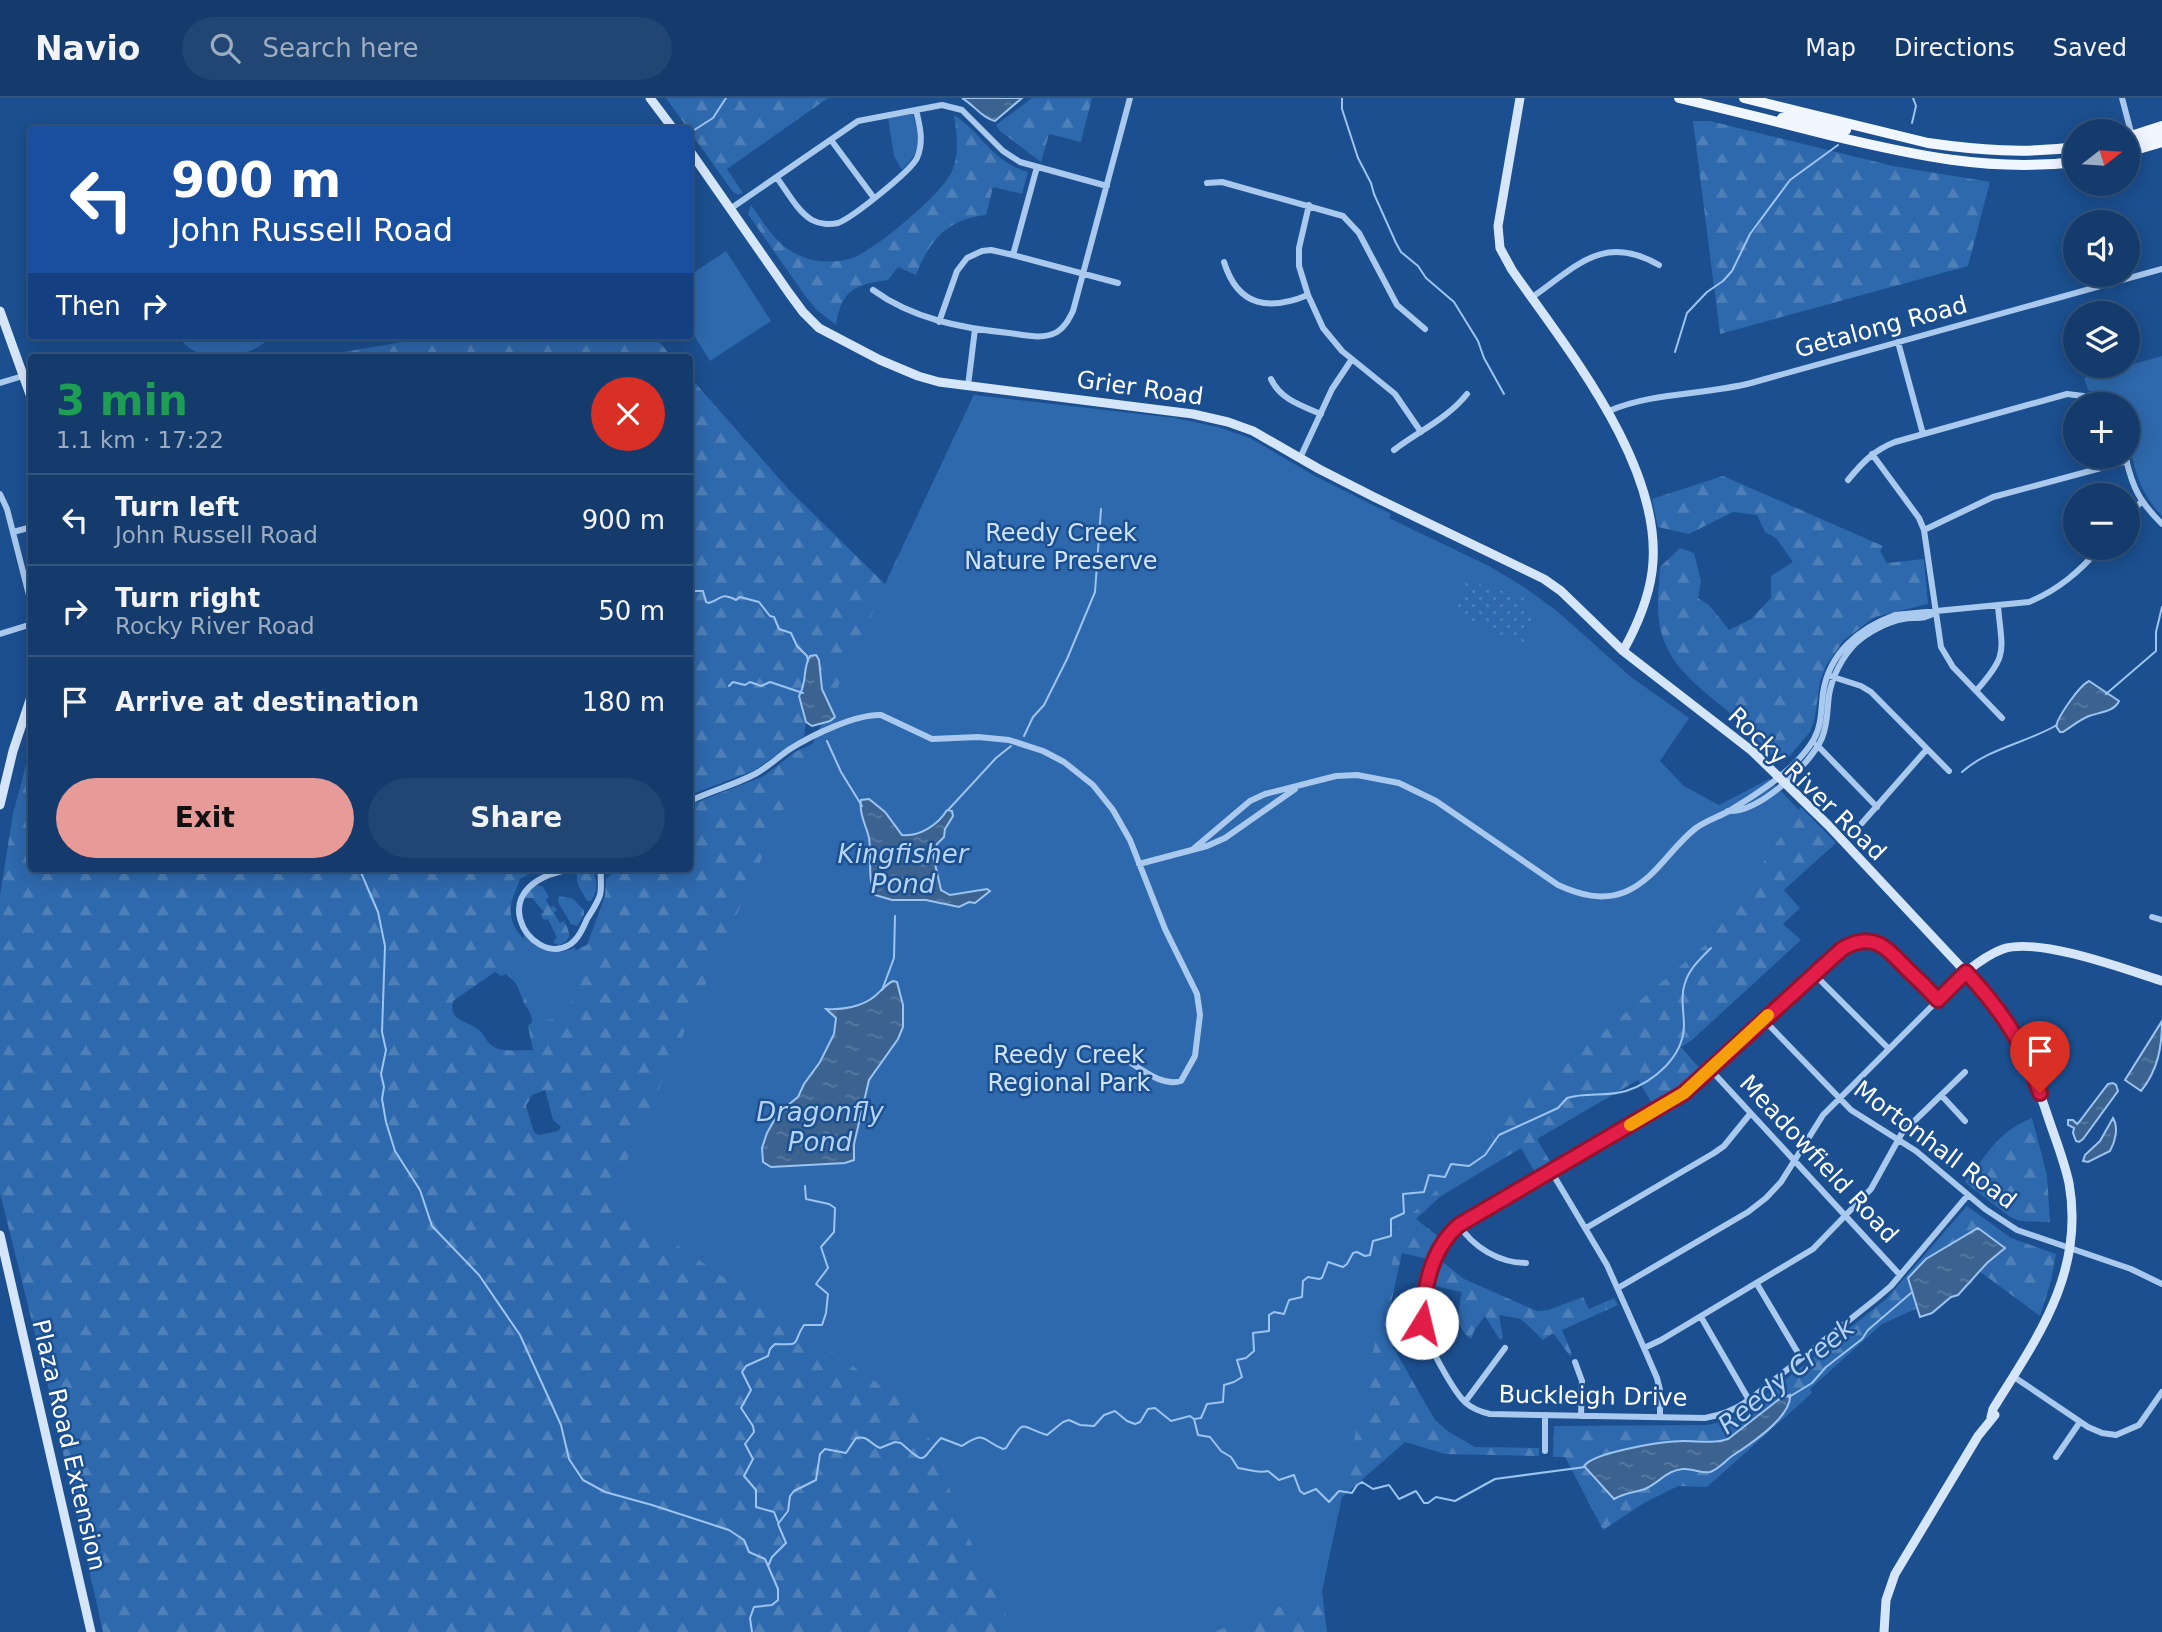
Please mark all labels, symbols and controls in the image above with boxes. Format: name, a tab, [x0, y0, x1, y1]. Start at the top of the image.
search box	[182, 17, 672, 80]
text: Navio	[35, 29, 140, 68]
icon: search	[206, 29, 244, 67]
text: Search here	[262, 33, 419, 63]
text: Map	[1805, 34, 1856, 62]
text: Directions	[1894, 34, 2015, 62]
text: Saved	[2053, 34, 2127, 62]
north arrow	[2063, 119, 2140, 196]
map controls	[2063, 119, 2140, 560]
text: 900 m	[171, 152, 341, 209]
icon: left	[56, 154, 147, 245]
button: sound	[2063, 210, 2140, 287]
text: John Russell Road	[171, 211, 453, 249]
icon: right	[135, 287, 173, 325]
text: Then	[56, 291, 121, 321]
street label: Getalong Road	[1792, 291, 1970, 363]
button: layers	[2063, 301, 2140, 378]
street label: Grier Road	[1075, 365, 1205, 411]
text: 3 min	[56, 376, 188, 425]
button: close	[591, 377, 665, 451]
button: +	[2063, 392, 2140, 469]
text: 1.1 km · 17:22	[56, 427, 224, 453]
button: −	[2063, 483, 2140, 560]
text: Turn left	[115, 492, 239, 522]
icon: left	[56, 501, 94, 539]
text: 900 m	[582, 505, 665, 535]
park label: Reedy Creek Nature Preserve	[964, 519, 1158, 575]
text: John Russell Road	[115, 522, 318, 548]
text: Turn right	[115, 583, 260, 613]
icon: right	[56, 592, 94, 630]
text: 50 m	[598, 596, 665, 626]
text: Rocky River Road	[115, 613, 315, 639]
icon: arrive	[56, 683, 94, 721]
text: Arrive at destination	[115, 687, 419, 717]
text: 180 m	[582, 687, 665, 717]
street label: Rocky River Road	[1722, 702, 1892, 866]
button: Exit	[56, 778, 354, 858]
button: Share	[368, 778, 665, 858]
water label: Kingfisher Pond	[838, 839, 971, 899]
pin	[2010, 1021, 2070, 1093]
icon: arrive	[2021, 1032, 2059, 1070]
park label: Reedy Creek Regional Park	[987, 1041, 1151, 1097]
street label: Meadowfield Road	[1734, 1069, 1904, 1249]
street label: Mortonhall Road	[1848, 1075, 2022, 1215]
water label: Dragonfly Pond	[756, 1097, 884, 1157]
position arrow	[1385, 1286, 1459, 1360]
water label: Reedy Creek	[1712, 1311, 1861, 1440]
street label: Plaza Road Extension	[27, 1317, 111, 1573]
street label: Buckleigh Drive	[1498, 1380, 1688, 1412]

